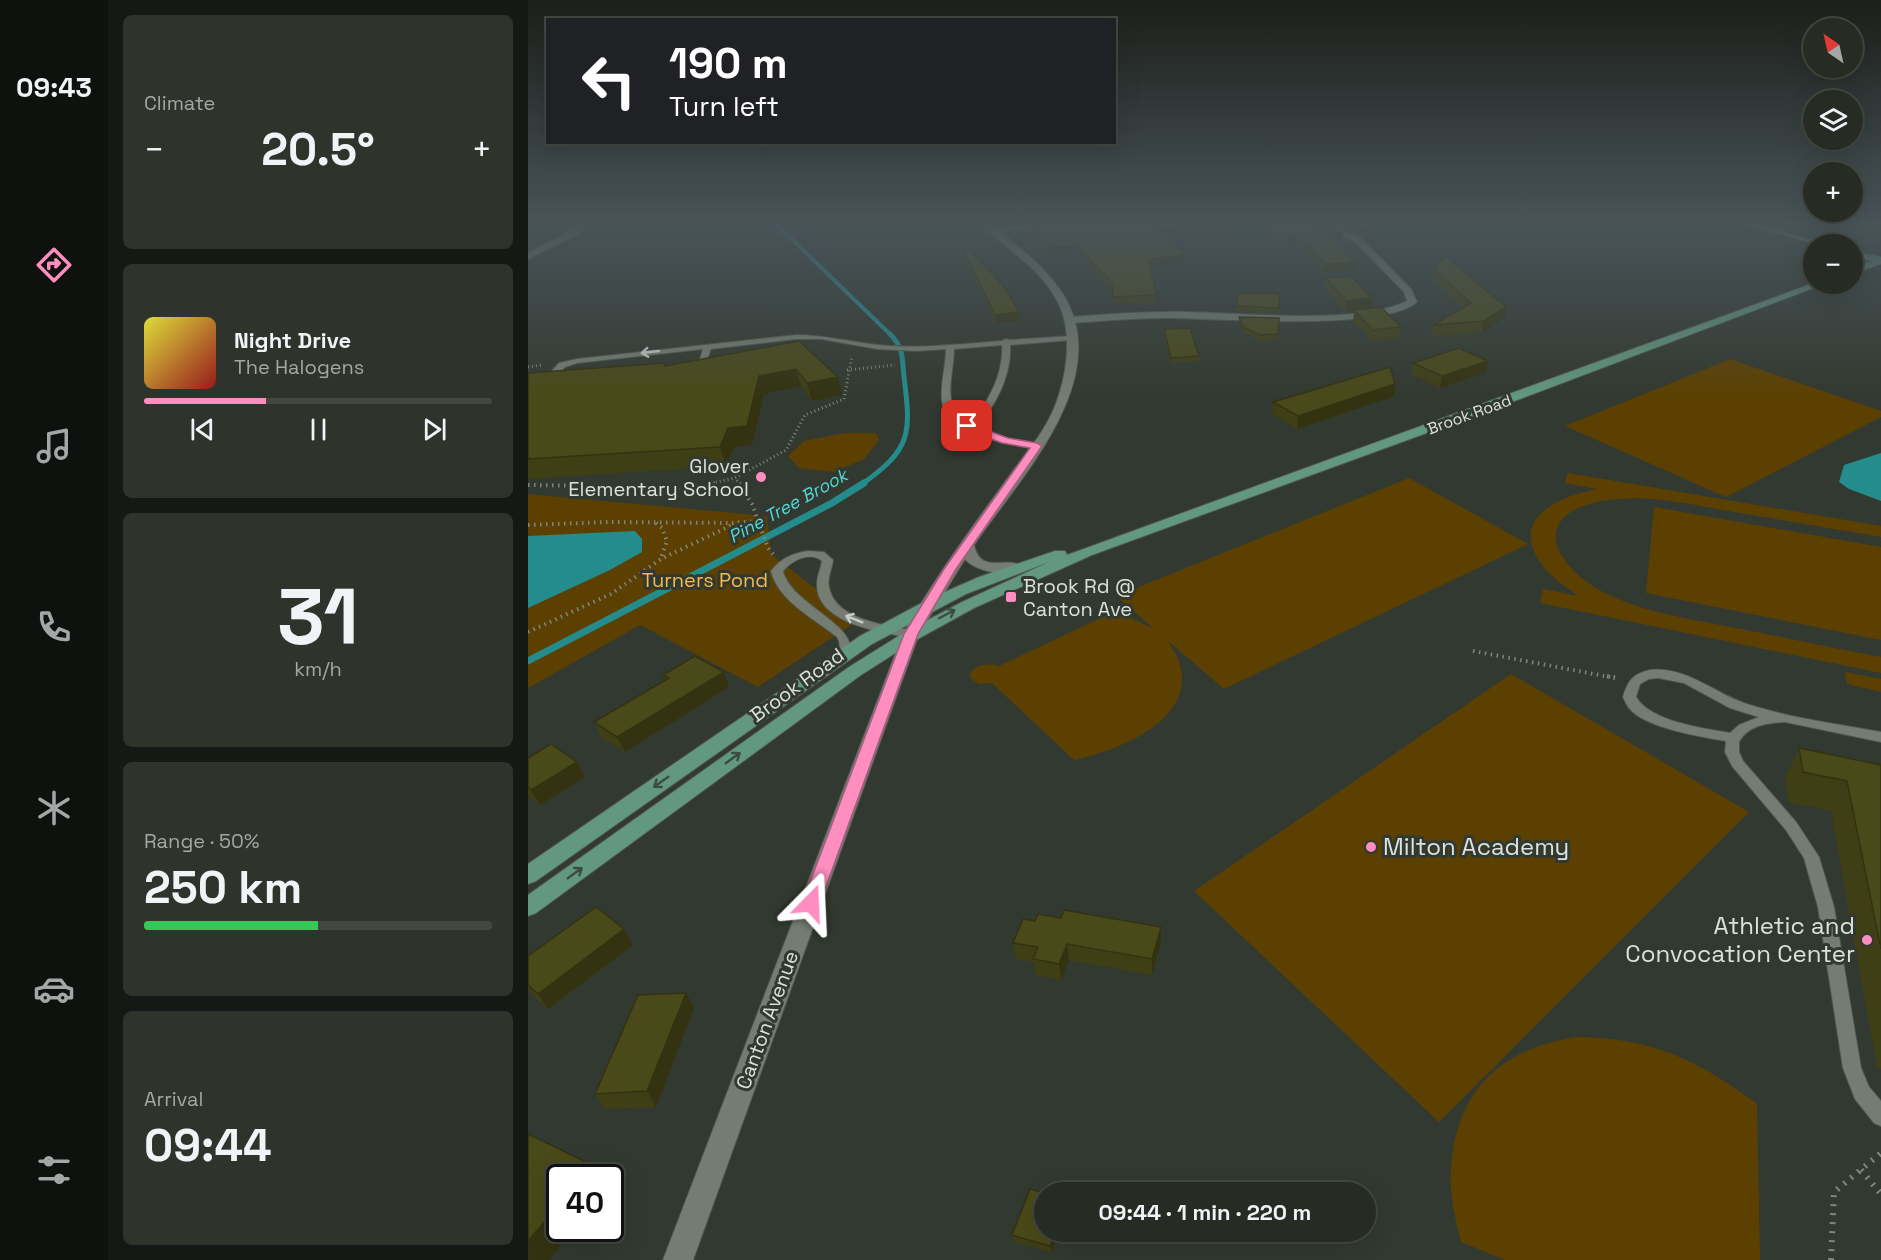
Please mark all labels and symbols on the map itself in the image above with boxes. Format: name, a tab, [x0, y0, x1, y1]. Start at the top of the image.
north arrow	[1803, 18, 1863, 78]
one-way arrow	[640, 347, 660, 358]
street label: Brook Road	[1424, 390, 1514, 439]
pin	[941, 400, 992, 451]
place label: Glover Elementary School	[568, 453, 749, 502]
water label: Pine Tree Brook	[724, 462, 854, 548]
marker: Glover Elementary School	[754, 470, 768, 484]
park label: Turners Pond	[642, 567, 768, 593]
place label: Brook Rd @ Canton Ave	[1023, 573, 1135, 622]
marker: Brook Rd @ Canton Ave	[1004, 590, 1018, 604]
one-way arrow	[938, 608, 955, 620]
one-way arrow	[846, 613, 864, 624]
street label: Brook Road	[745, 642, 849, 728]
one-way arrow	[725, 752, 741, 765]
one-way arrow	[653, 776, 670, 788]
place label: Milton Academy	[1383, 831, 1569, 862]
marker: Milton Academy	[1364, 840, 1378, 854]
one-way arrow	[567, 866, 583, 879]
position arrow	[779, 871, 843, 935]
place label: Athletic and Convocation Center	[1625, 910, 1855, 969]
marker: Athletic and Convocation Center	[1860, 933, 1874, 947]
street label: Canton Avenue	[730, 947, 804, 1093]
speed limit sign: 40	[546, 1164, 624, 1242]

